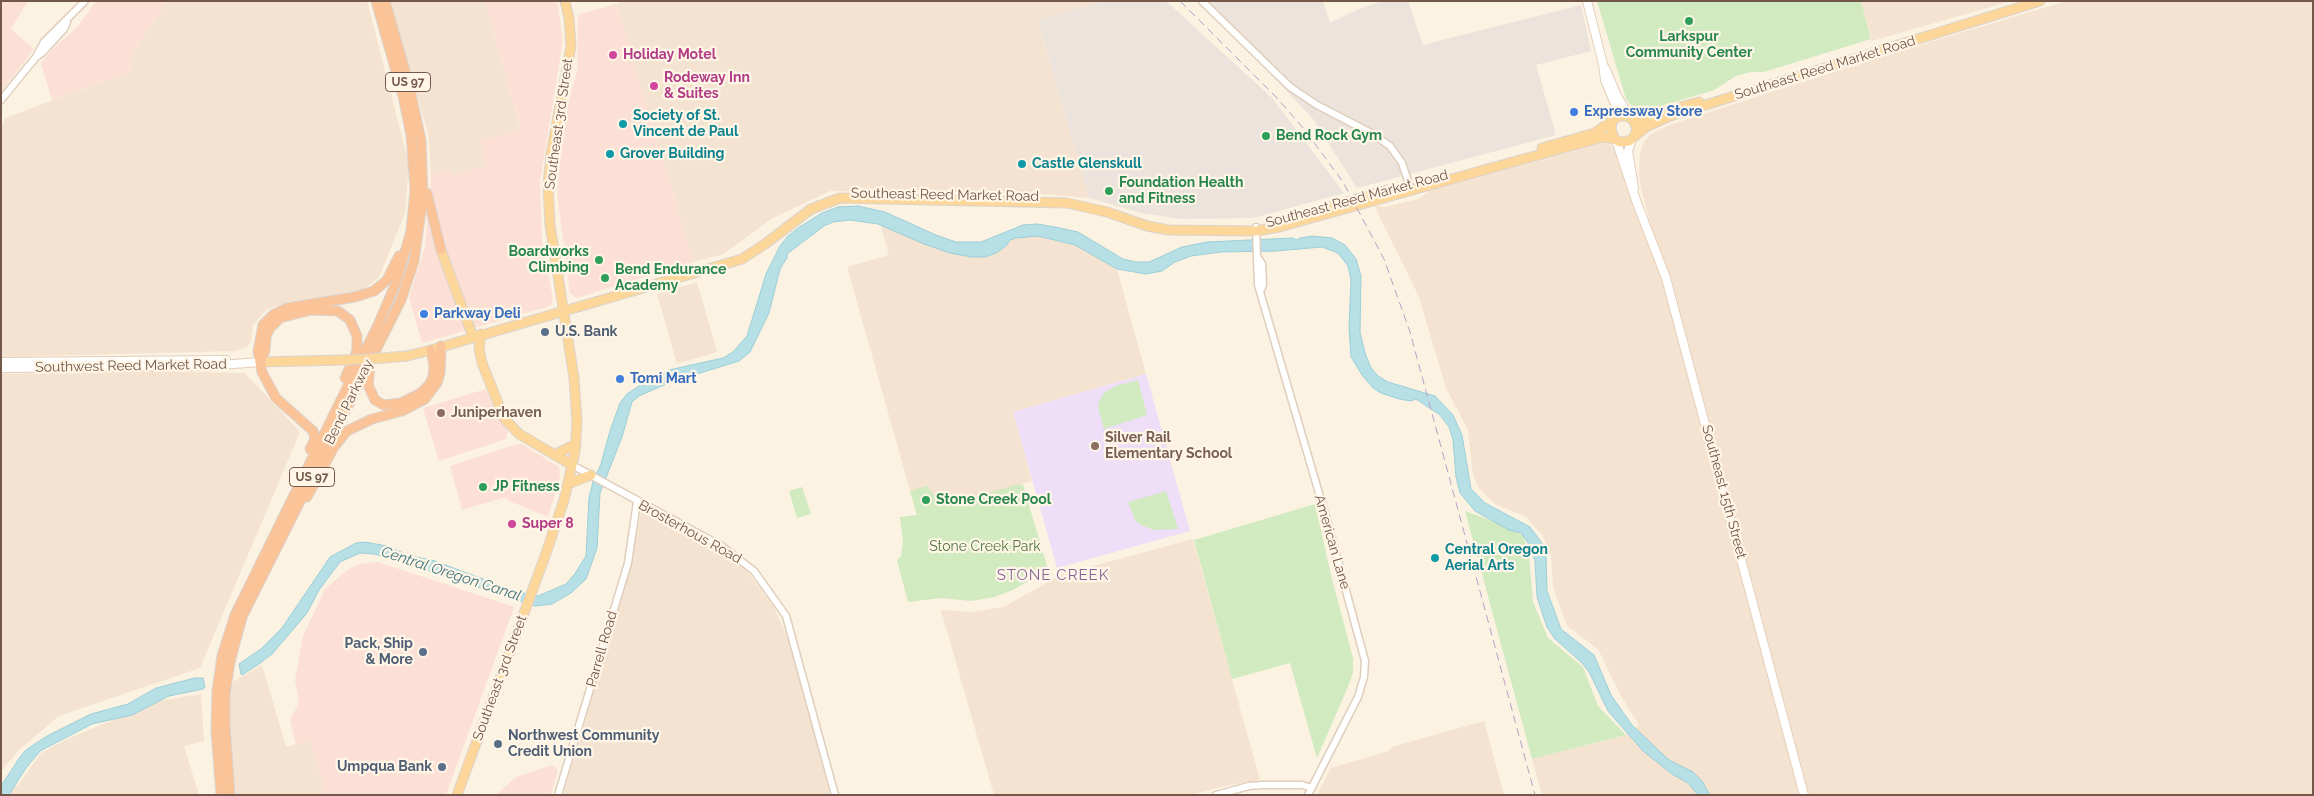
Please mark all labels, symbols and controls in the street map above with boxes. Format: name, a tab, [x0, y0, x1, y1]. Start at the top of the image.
marker: Larkspur Community Center	[1683, 15, 1695, 27]
place label: Larkspur Community Center	[1626, 29, 1752, 62]
street label: Southeast Reed Market Road	[1733, 32, 1917, 104]
place label: Holiday Motel	[623, 47, 716, 63]
marker: Holiday Motel	[607, 49, 619, 61]
street label: Southeast 3rd Street	[541, 57, 577, 191]
place label: Rodeway Inn & Suites	[664, 70, 750, 102]
road number: US 97	[386, 72, 430, 91]
marker: Rodeway Inn & Suites	[648, 80, 660, 92]
place label: Expressway Store	[1584, 104, 1702, 120]
marker: Expressway Store	[1568, 106, 1580, 118]
place label: Society of St. Vincent de Paul	[633, 108, 738, 140]
marker: Society of St. Vincent de Paul	[617, 118, 629, 130]
place label: Bend Rock Gym	[1276, 128, 1382, 144]
marker: Bend Rock Gym	[1260, 130, 1272, 142]
place label: Grover Building	[620, 146, 724, 162]
marker: Grover Building	[604, 148, 616, 160]
place label: Castle Glenskull	[1032, 156, 1142, 172]
marker: Castle Glenskull	[1016, 158, 1028, 170]
street label: Southeast Reed Market Road	[1264, 167, 1450, 231]
place label: Foundation Health and Fitness	[1119, 175, 1243, 208]
street label: Southeast Reed Market Road	[851, 185, 1039, 205]
marker: Foundation Health and Fitness	[1103, 185, 1115, 197]
place label: Boardworks Climbing	[509, 244, 589, 276]
marker: Boardworks Climbing	[593, 254, 605, 266]
place label: Bend Endurance Academy	[615, 262, 726, 294]
marker: Bend Endurance Academy	[599, 272, 611, 284]
place label: Parkway Deli	[434, 306, 521, 322]
marker: Parkway Deli	[418, 308, 430, 320]
place label: U.S. Bank	[555, 324, 617, 340]
marker: U.S. Bank	[539, 326, 551, 338]
street label: Southwest Reed Market Road	[35, 356, 227, 376]
street label: Bend Parkway	[321, 357, 377, 447]
place label: Tomi Mart	[630, 371, 697, 387]
marker: Tomi Mart	[614, 373, 626, 385]
place label: Juniperhaven	[451, 405, 542, 421]
marker: Juniperhaven	[435, 407, 447, 419]
street label: Southeast 15th Street	[1698, 423, 1750, 561]
place label: Silver Rail Elementary School	[1105, 430, 1232, 462]
marker: Silver Rail Elementary School	[1089, 440, 1101, 452]
road number: US 97	[290, 468, 334, 487]
place label: JP Fitness	[493, 479, 560, 495]
marker: JP Fitness	[477, 481, 489, 493]
place label: Stone Creek Pool	[936, 492, 1051, 508]
street label: American Lane	[1310, 493, 1354, 591]
marker: Stone Creek Pool	[920, 494, 932, 506]
street label: Brosterhous Road	[635, 497, 745, 567]
place label: Super 8	[522, 516, 574, 532]
marker: Super 8	[506, 518, 518, 530]
park label: Stone Creek Park	[929, 539, 1041, 555]
place label: Central Oregon Aerial Arts	[1445, 542, 1548, 574]
water label: Central Oregon Canal	[379, 543, 523, 605]
marker: Central Oregon Aerial Arts	[1429, 552, 1441, 564]
district label: STONE CREEK	[995, 566, 1111, 584]
street label: Parrell Road	[583, 609, 621, 689]
street label: Southeast 3rd Street	[470, 613, 530, 743]
place label: Pack, Ship & More	[345, 636, 413, 669]
marker: Pack, Ship & More	[417, 646, 429, 658]
place label: Northwest Community Credit Union	[508, 728, 659, 760]
marker: Northwest Community Credit Union	[492, 738, 504, 750]
place label: Umpqua Bank	[337, 759, 432, 775]
marker: Umpqua Bank	[436, 761, 448, 773]

